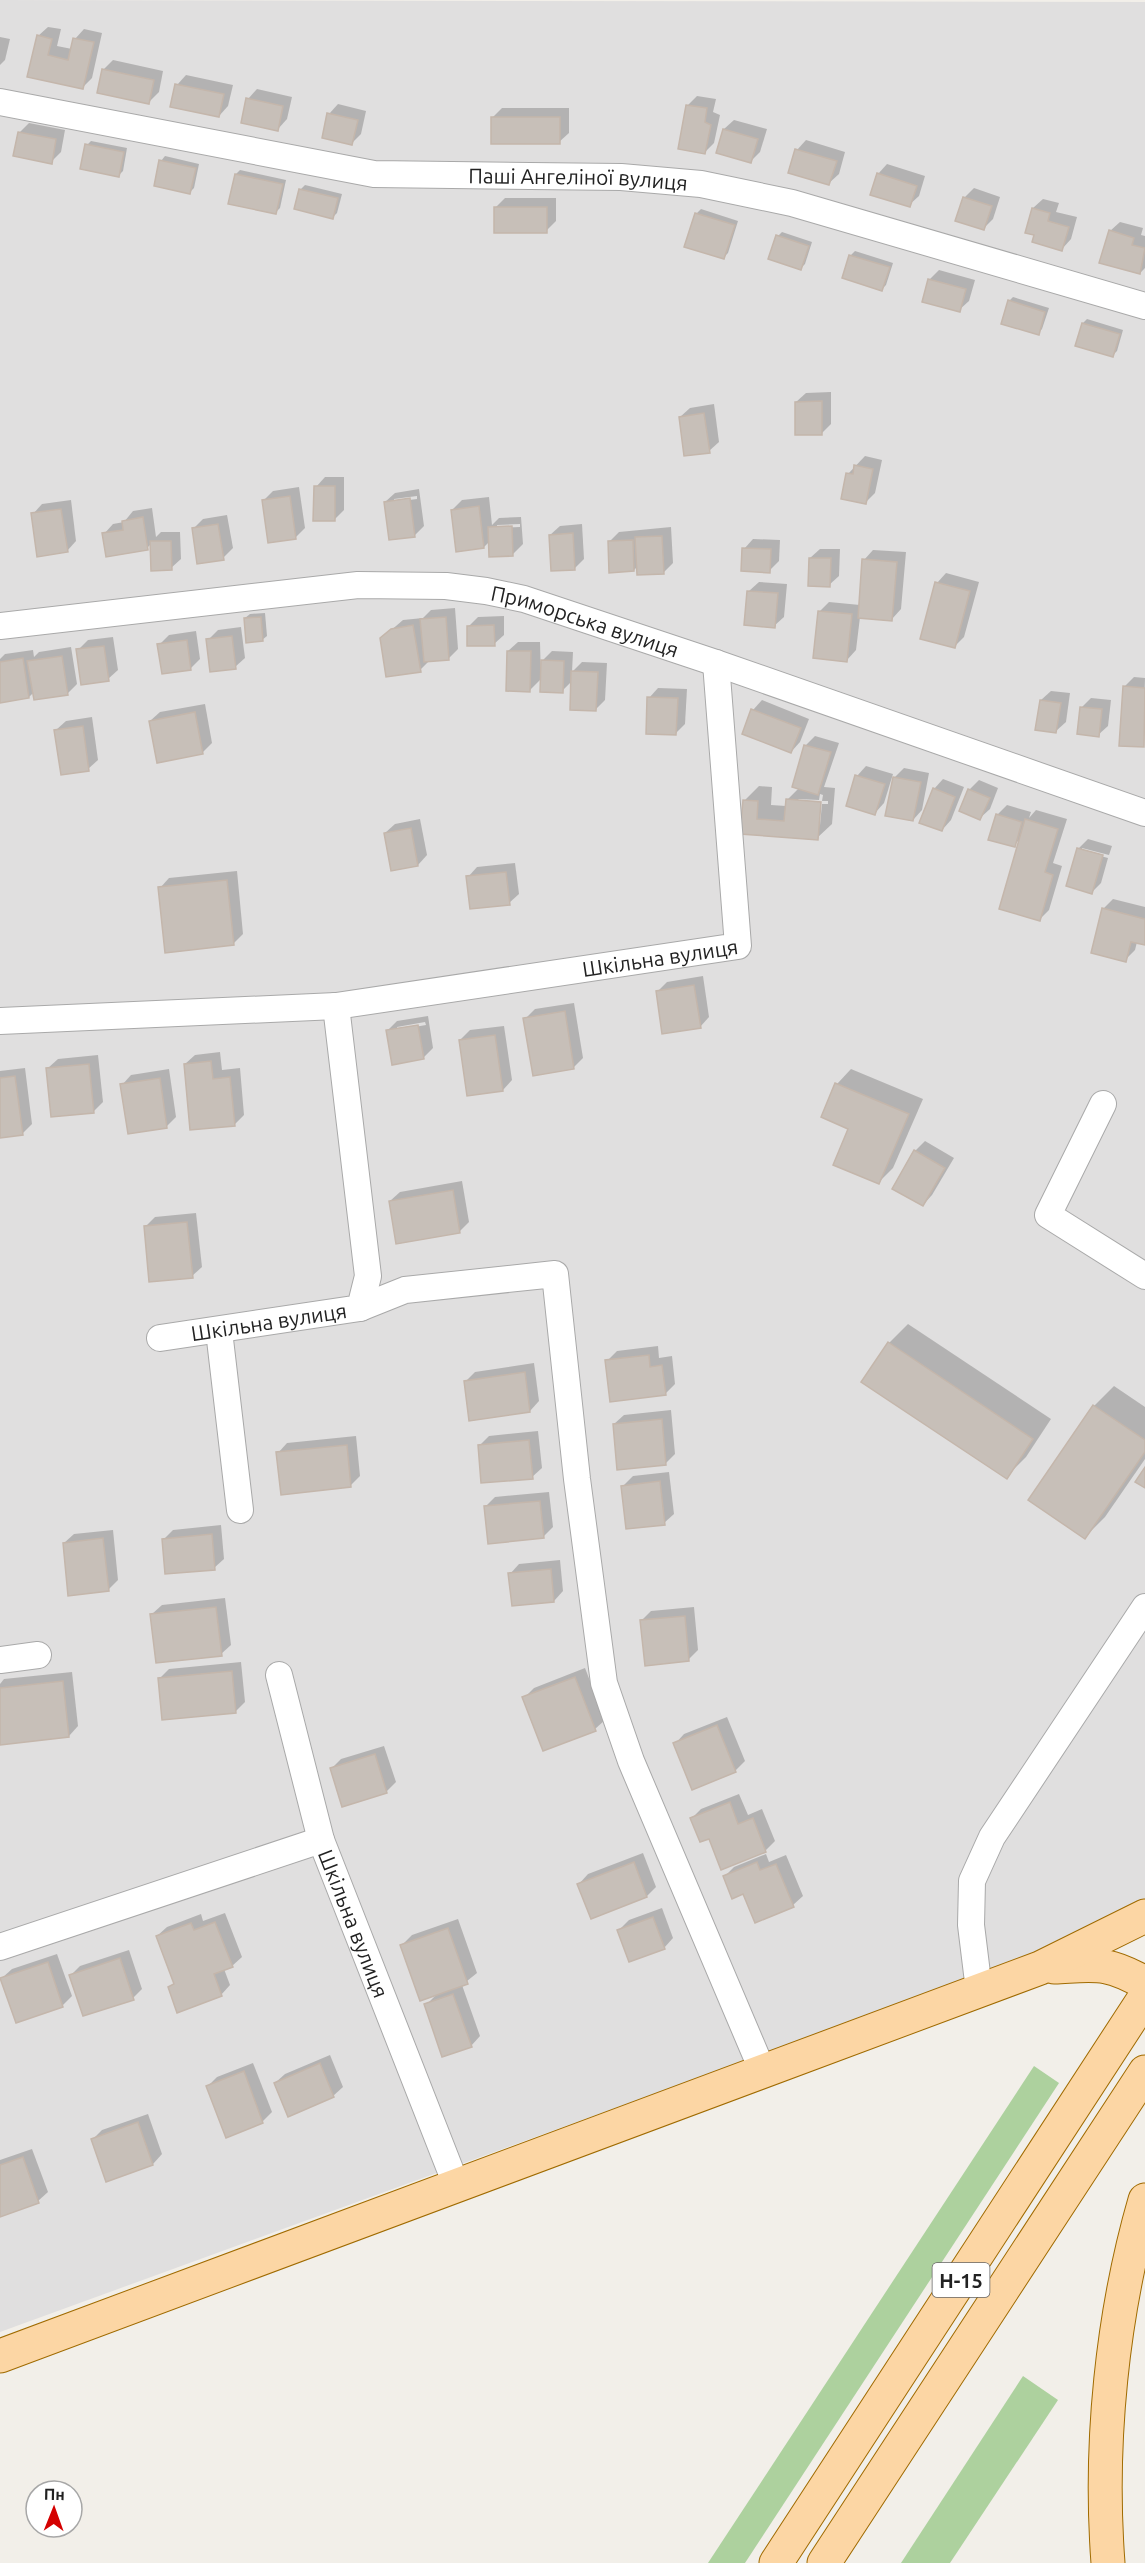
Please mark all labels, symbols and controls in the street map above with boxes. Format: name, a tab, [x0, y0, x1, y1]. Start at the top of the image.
street label: Паші Ангеліної вулиця	[468, 163, 689, 195]
street label: Приморська вулиця	[489, 580, 682, 662]
street label: Шкільна вулиця	[581, 934, 740, 981]
street label: Шкільна вулиця	[189, 1298, 348, 1345]
street label: Шкільна вулиця	[314, 1846, 394, 2001]
road number: Н-15	[932, 2263, 990, 2297]
north arrow	[24, 2479, 84, 2539]
text: Пн	[44, 2485, 65, 2503]

